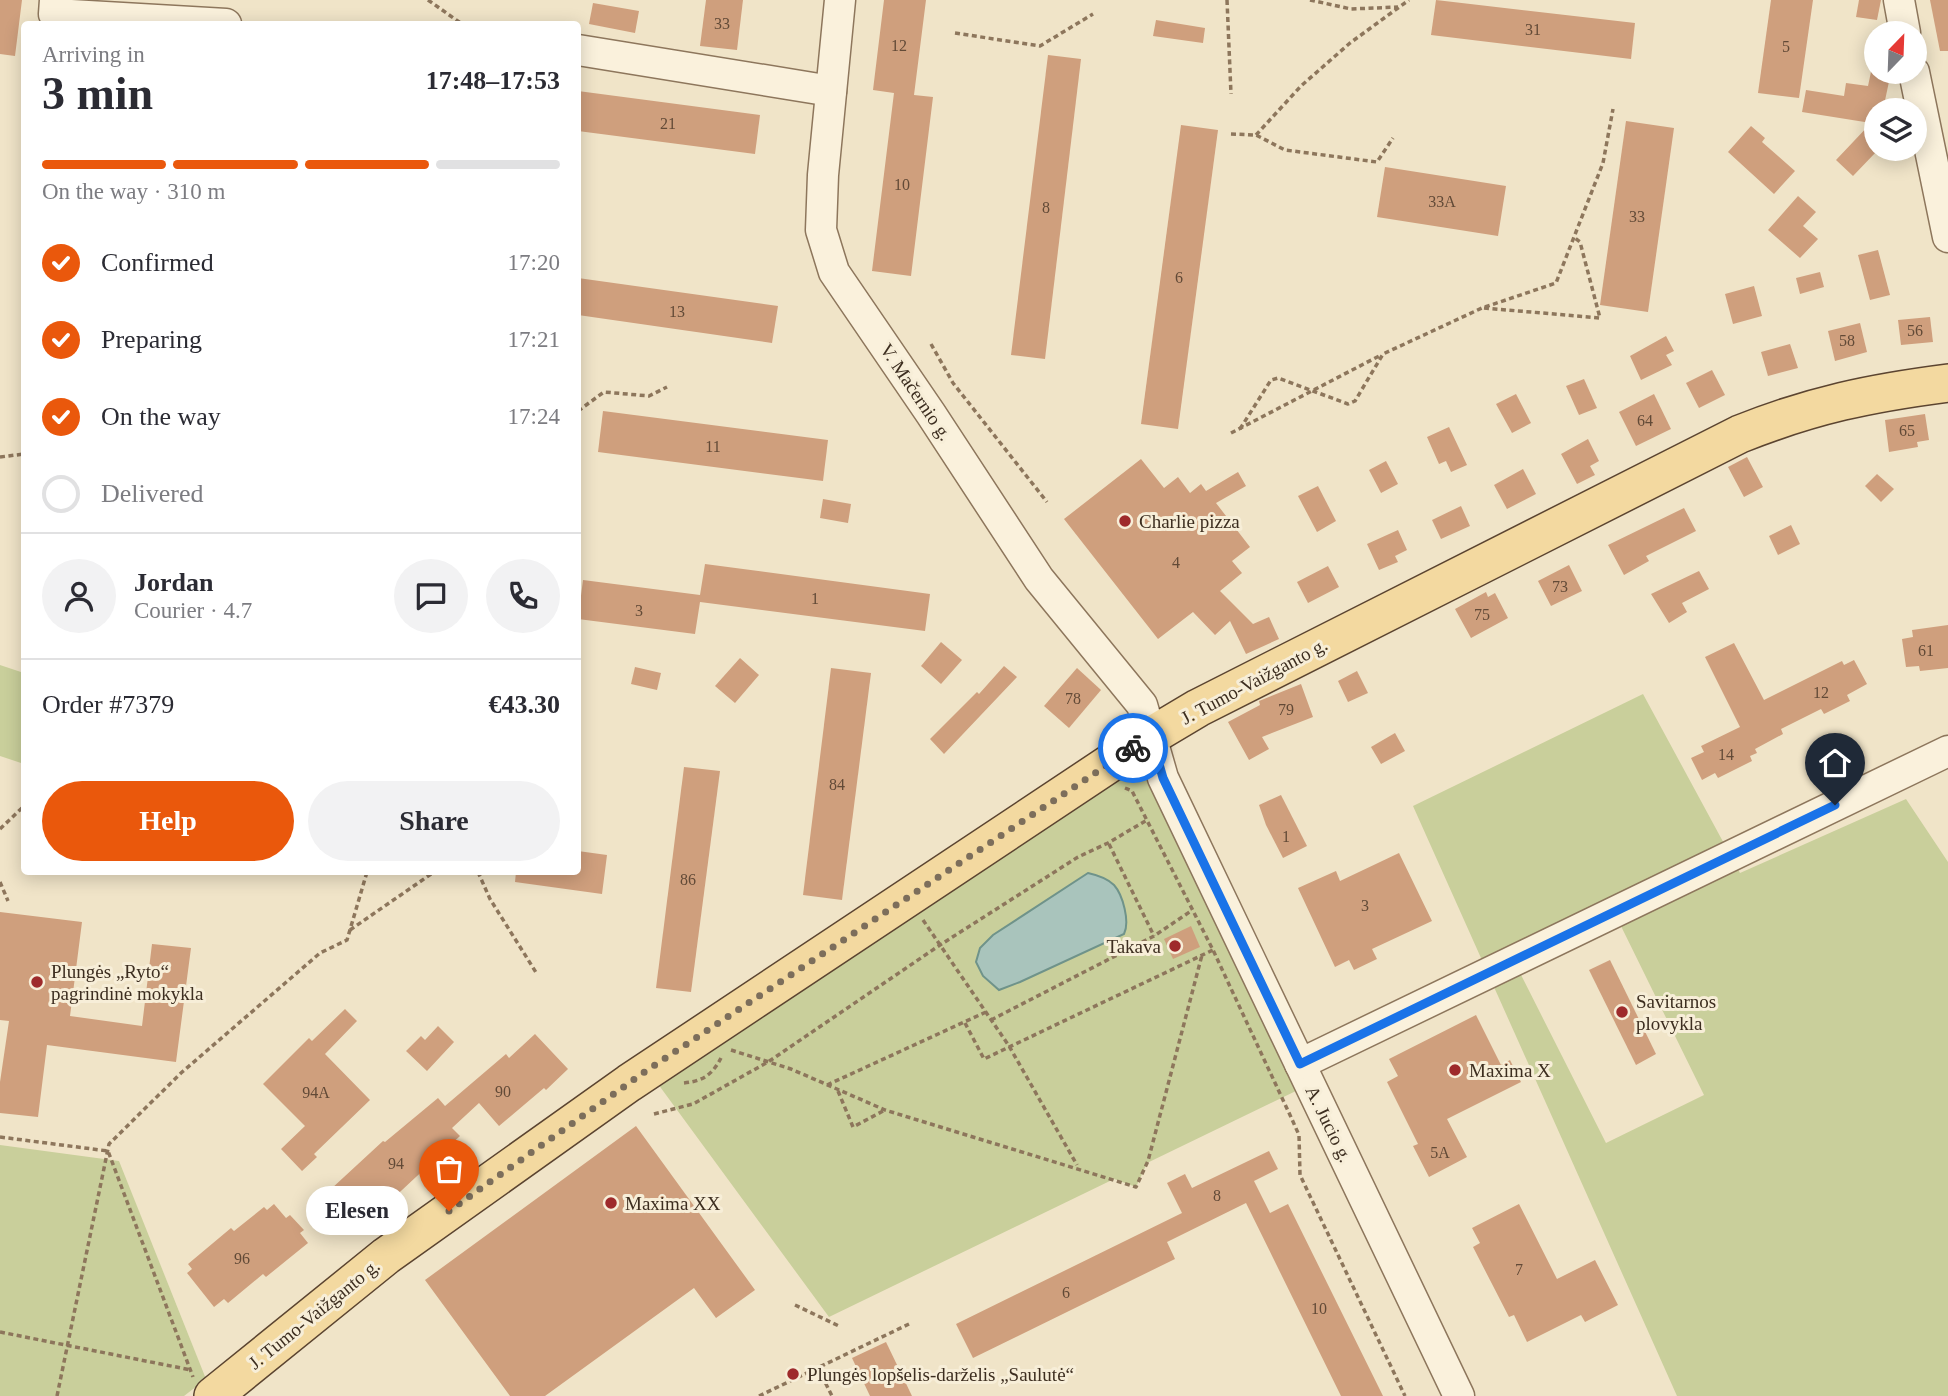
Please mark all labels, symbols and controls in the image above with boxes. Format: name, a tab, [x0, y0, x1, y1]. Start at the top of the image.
house number: 33	[714, 15, 730, 32]
house number: 31	[1525, 21, 1541, 38]
north arrow	[1864, 21, 1927, 84]
map controls	[1864, 21, 1927, 161]
house number: 12	[891, 37, 907, 54]
house number: 5	[1782, 38, 1790, 55]
text: Arriving in	[42, 42, 145, 67]
text: 17:48–17:53	[426, 66, 560, 95]
text: 3 min	[42, 68, 153, 119]
button: layers	[1864, 98, 1927, 161]
house number: 21	[660, 115, 676, 132]
house number: 10	[894, 176, 910, 193]
text: On the way · 310 m	[42, 179, 225, 204]
house number: 33A	[1428, 193, 1456, 210]
house number: 8	[1042, 199, 1050, 216]
house number: 33	[1629, 208, 1645, 225]
icon: check	[42, 244, 80, 282]
text: Confirmed	[101, 248, 214, 277]
text: 17:20	[508, 250, 560, 275]
house number: 6	[1175, 269, 1183, 286]
house number: 13	[669, 303, 685, 320]
icon: check	[42, 321, 80, 359]
house number: 56	[1907, 322, 1923, 339]
text: Preparing	[101, 325, 202, 354]
text: 17:21	[508, 327, 560, 352]
house number: 58	[1839, 332, 1855, 349]
street label: V. Mačernio g.	[876, 339, 956, 445]
icon: check	[42, 398, 80, 436]
text: On the way	[101, 402, 221, 431]
text: 17:24	[508, 404, 560, 429]
house number: 64	[1637, 412, 1653, 429]
house number: 65	[1899, 422, 1915, 439]
house number: 11	[705, 438, 721, 455]
text: Delivered	[101, 479, 204, 508]
place label: Charlie pizza	[1139, 511, 1240, 532]
marker: Charlie pizza	[1117, 513, 1133, 529]
house number: 4	[1172, 554, 1180, 571]
button: person	[42, 559, 116, 633]
button: chat	[394, 559, 468, 633]
button: phone	[486, 559, 560, 633]
text: Jordan	[134, 568, 213, 597]
house number: 73	[1552, 578, 1568, 595]
house number: 1	[811, 590, 819, 607]
text: Courier · 4.7	[134, 598, 252, 623]
house number: 3	[635, 602, 643, 619]
house number: 75	[1474, 606, 1490, 623]
street label: J. Tumo-Vaižganto g.	[1177, 634, 1331, 728]
house number: 61	[1918, 642, 1934, 659]
house number: 12	[1813, 684, 1829, 701]
text: Order #7379	[42, 690, 174, 719]
text: €43.30	[489, 690, 560, 719]
house number: 78	[1065, 690, 1081, 707]
house number: 79	[1278, 701, 1294, 718]
courier	[1098, 713, 1168, 783]
icon: bike	[1114, 729, 1152, 767]
pin	[1805, 733, 1865, 805]
icon: home	[1816, 744, 1854, 782]
house number: 14	[1718, 746, 1734, 763]
house number: 84	[829, 776, 845, 793]
button: Help	[42, 781, 294, 861]
button: Share	[308, 781, 560, 861]
house number: 1	[1282, 828, 1290, 845]
house number: 86	[680, 871, 696, 888]
house number: 3	[1361, 897, 1369, 914]
place label: Takava	[1106, 936, 1162, 957]
marker: Takava	[1167, 938, 1183, 954]
place label: Plungės „Ryto“ pagrindinė mokykla	[51, 961, 204, 1004]
marker: Plungės „Ryto“ pagrindinė mokykla	[29, 974, 45, 990]
place label: Savitarnos plovykla	[1636, 991, 1716, 1034]
marker: Savitarnos plovykla	[1614, 1004, 1630, 1020]
place label: Maxima X	[1469, 1060, 1551, 1081]
marker: Maxima X	[1447, 1062, 1463, 1078]
street label: A. Jucio g.	[1302, 1082, 1356, 1166]
house number: 90	[495, 1083, 511, 1100]
house number: 94A	[302, 1084, 330, 1101]
pin	[419, 1139, 479, 1211]
house number: 5A	[1430, 1144, 1450, 1161]
icon: bag	[430, 1150, 468, 1188]
house number: 94	[388, 1155, 404, 1172]
callout: Elesen	[306, 1186, 407, 1236]
house number: 8	[1213, 1187, 1221, 1204]
place label: Maxima XX	[625, 1193, 721, 1214]
marker: Maxima XX	[603, 1195, 619, 1211]
text: Elesen	[325, 1198, 389, 1223]
house number: 96	[234, 1250, 250, 1267]
street label: J. Tumo-Vaižganto g.	[244, 1255, 384, 1373]
house number: 7	[1515, 1261, 1523, 1278]
house number: 6	[1062, 1284, 1070, 1301]
house number: 10	[1311, 1300, 1327, 1317]
place label: Plungės lopšelis-darželis „Saulutė“	[807, 1364, 1074, 1385]
marker: Plungės lopšelis-darželis „Saulutė“	[785, 1366, 801, 1382]

